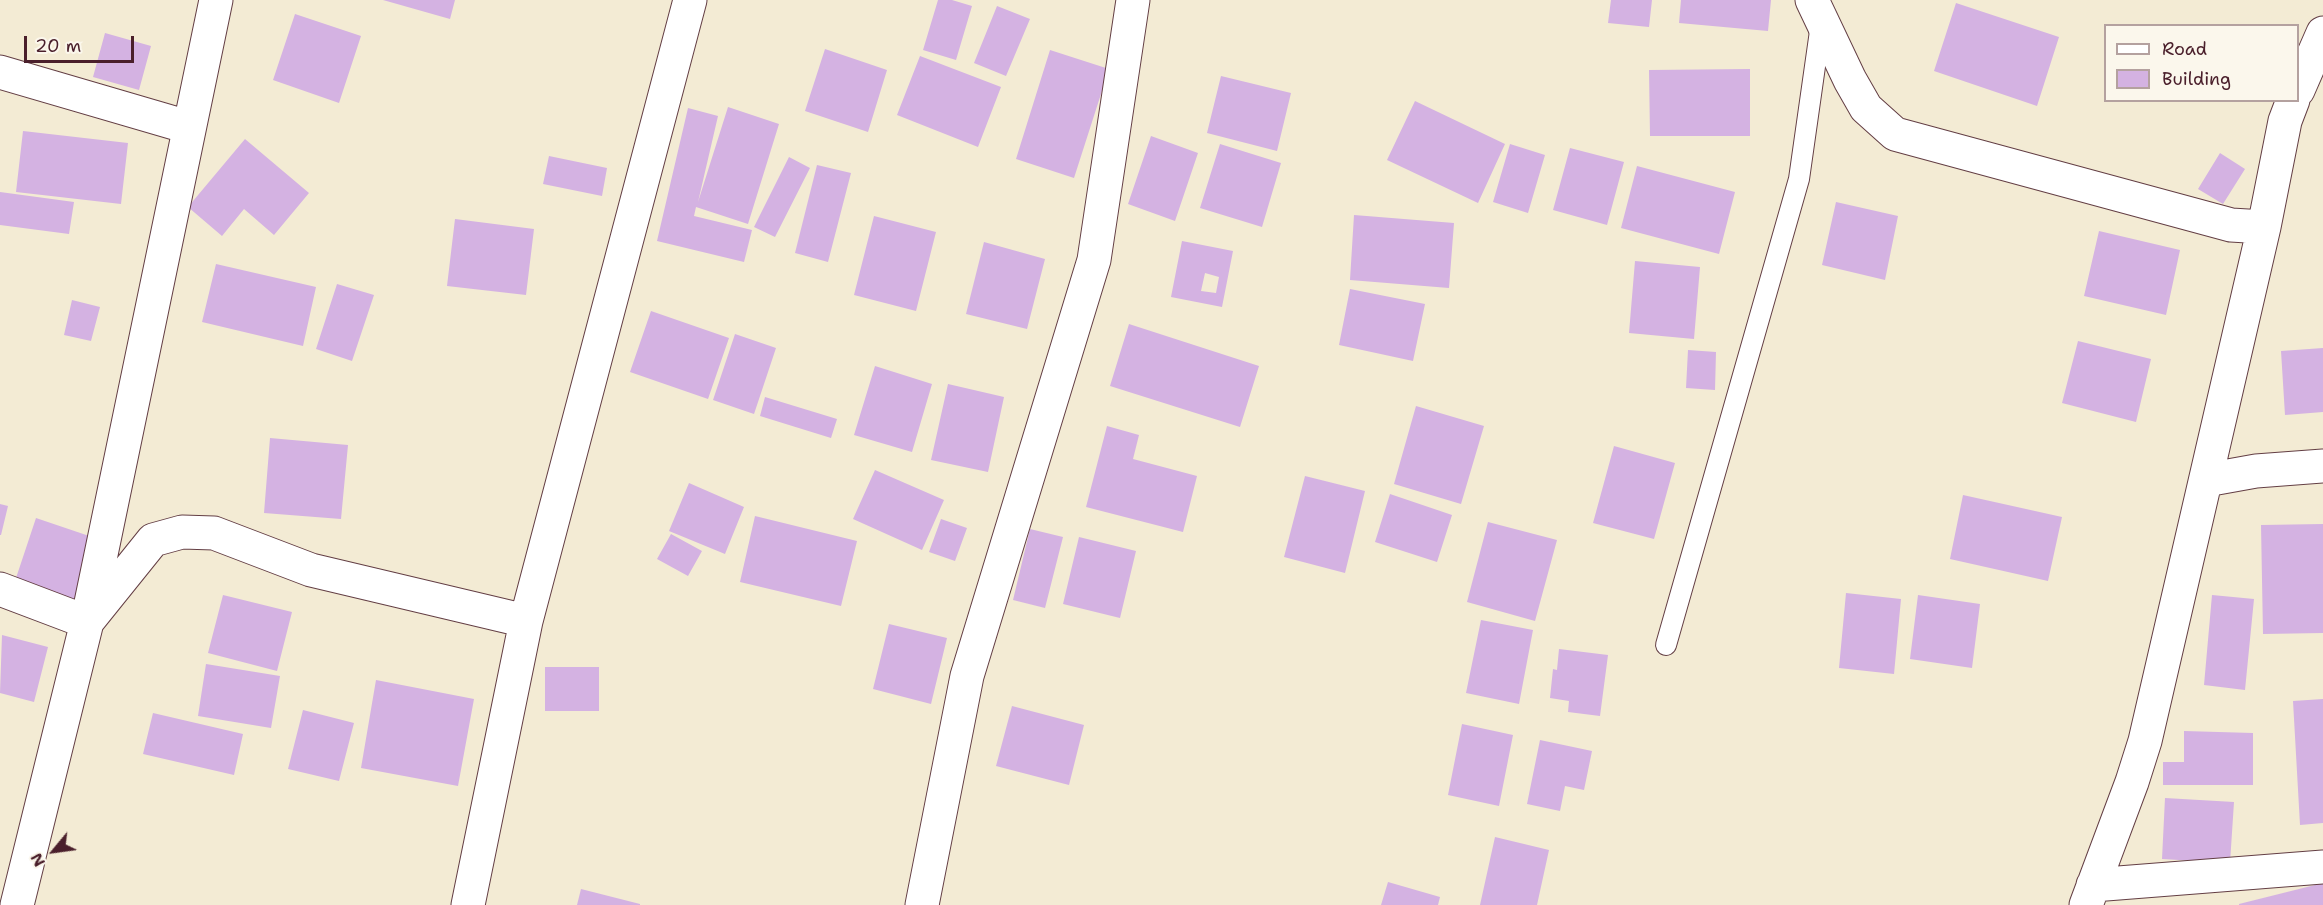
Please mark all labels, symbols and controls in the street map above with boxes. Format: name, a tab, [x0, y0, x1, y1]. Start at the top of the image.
scale bar	[27, 24, 136, 62]
legend	[2104, 24, 2299, 102]
text: 20 m	[35, 34, 81, 58]
text: Road	[2162, 37, 2207, 61]
text: Building	[2162, 67, 2231, 91]
north arrow	[24, 821, 84, 881]
text: N	[26, 849, 50, 871]

